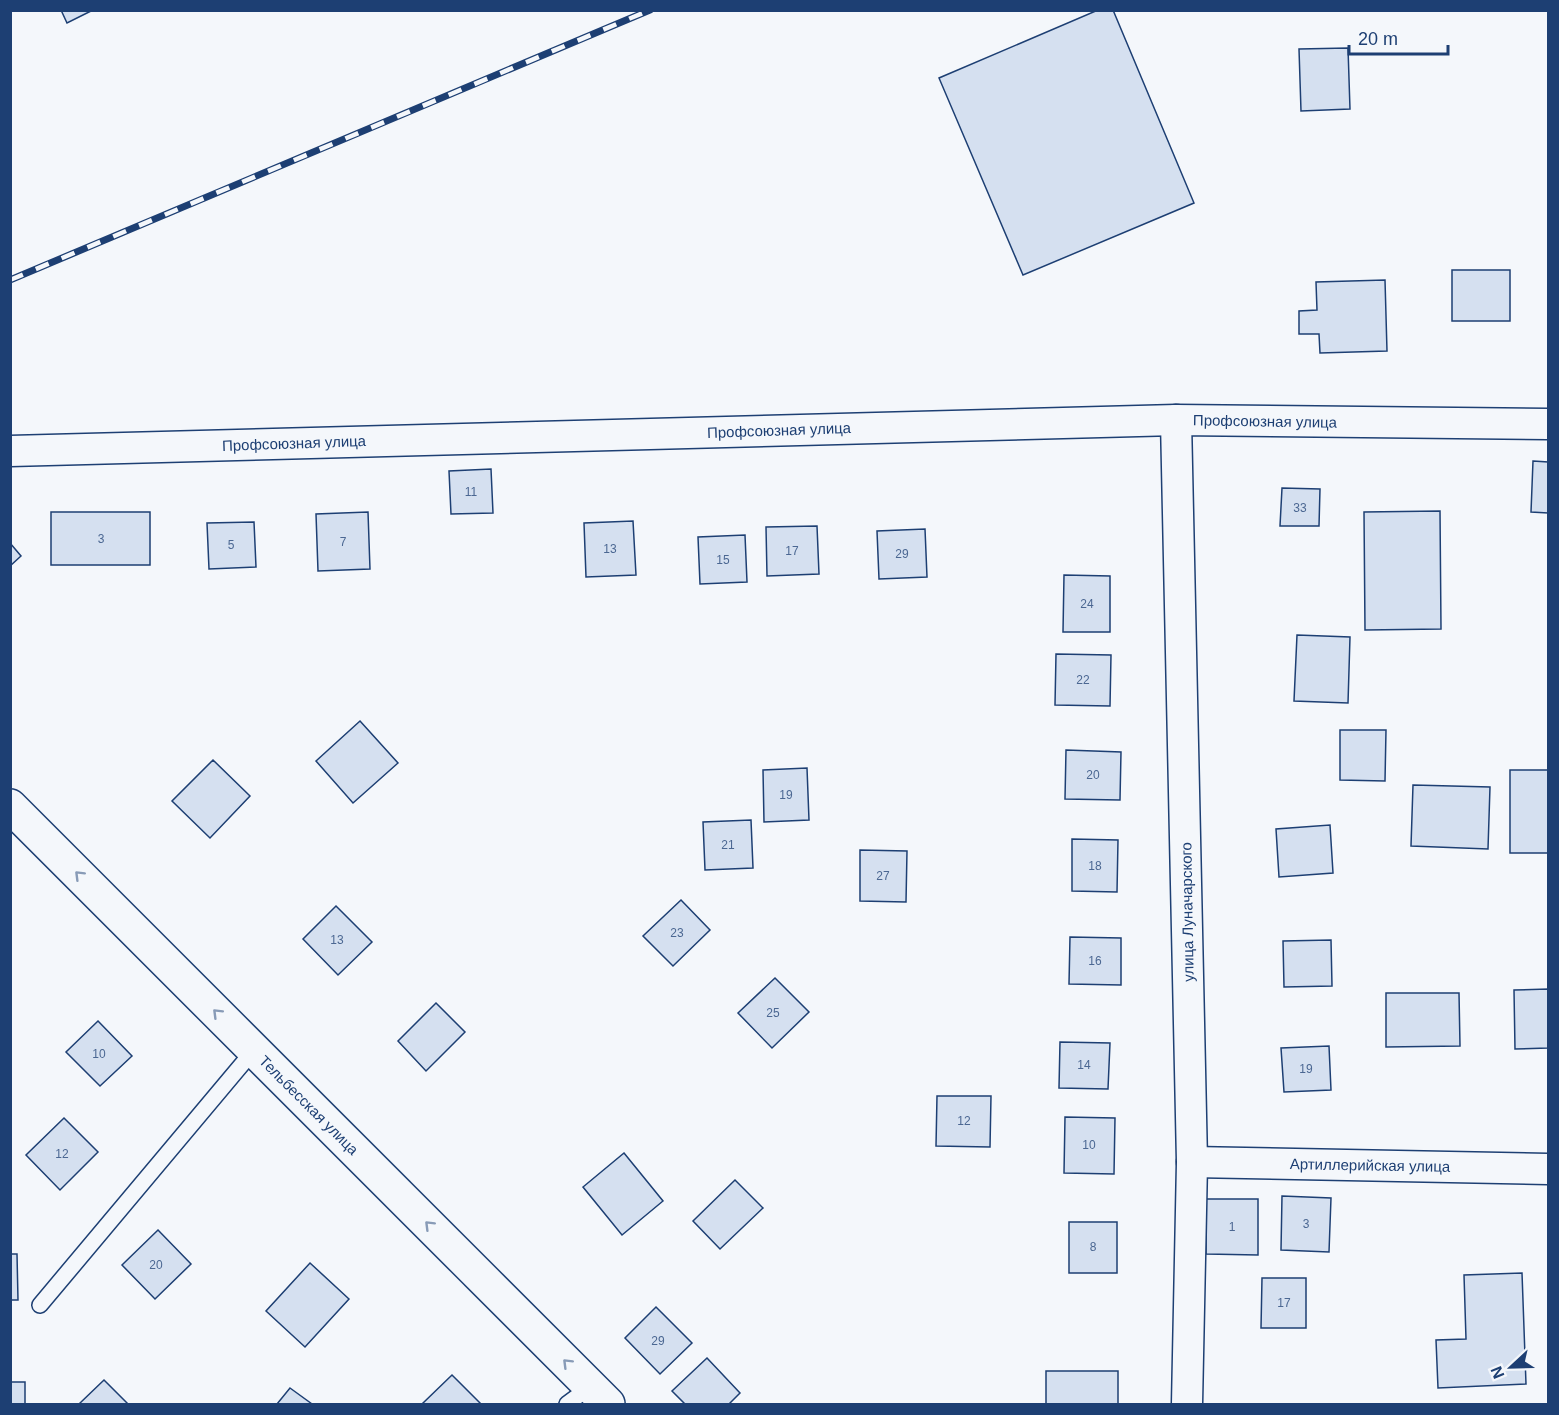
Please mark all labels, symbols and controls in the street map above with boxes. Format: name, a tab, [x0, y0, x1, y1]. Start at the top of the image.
scale bar	[1349, 18, 1448, 56]
text: 20 m	[1358, 29, 1398, 49]
street label: Профсоюзная улица	[1193, 411, 1338, 431]
street label: Профсоюзная улица	[707, 419, 852, 441]
street label: Профсоюзная улица	[222, 432, 367, 454]
house number: 11	[465, 485, 478, 499]
house number: 33	[1293, 501, 1307, 515]
house number: 3	[98, 532, 105, 546]
house number: 7	[340, 535, 347, 549]
house number: 5	[228, 538, 235, 552]
house number: 13	[603, 542, 617, 556]
house number: 17	[785, 544, 799, 558]
house number: 29	[895, 547, 909, 561]
house number: 15	[716, 553, 730, 567]
house number: 24	[1080, 597, 1094, 611]
house number: 22	[1076, 673, 1090, 687]
house number: 20	[1086, 768, 1100, 782]
house number: 19	[779, 788, 793, 802]
house number: 21	[721, 838, 735, 852]
street label: улица Луначарского	[1177, 842, 1197, 982]
house number: 18	[1088, 859, 1102, 873]
house number: 27	[876, 869, 890, 883]
one-way arrow	[76, 871, 87, 882]
house number: 23	[670, 926, 684, 940]
house number: 13	[330, 933, 344, 947]
house number: 16	[1088, 954, 1102, 968]
house number: 25	[766, 1006, 780, 1020]
one-way arrow	[213, 1009, 224, 1020]
house number: 10	[92, 1047, 106, 1061]
street label: Тельбесская улица	[256, 1052, 363, 1159]
house number: 14	[1077, 1058, 1091, 1072]
house number: 19	[1299, 1062, 1313, 1076]
house number: 12	[957, 1114, 971, 1128]
house number: 10	[1082, 1138, 1096, 1152]
house number: 12	[55, 1147, 69, 1161]
street label: Артиллерийская улица	[1290, 1155, 1451, 1175]
house number: 3	[1303, 1217, 1310, 1231]
house number: 1	[1229, 1220, 1236, 1234]
one-way arrow	[425, 1222, 436, 1233]
house number: 8	[1090, 1240, 1097, 1254]
house number: 20	[149, 1258, 163, 1272]
house number: 17	[1277, 1296, 1291, 1310]
house number: 29	[651, 1334, 665, 1348]
north arrow	[1481, 1337, 1541, 1397]
one-way arrow	[563, 1360, 574, 1371]
text: N	[1488, 1364, 1508, 1381]

